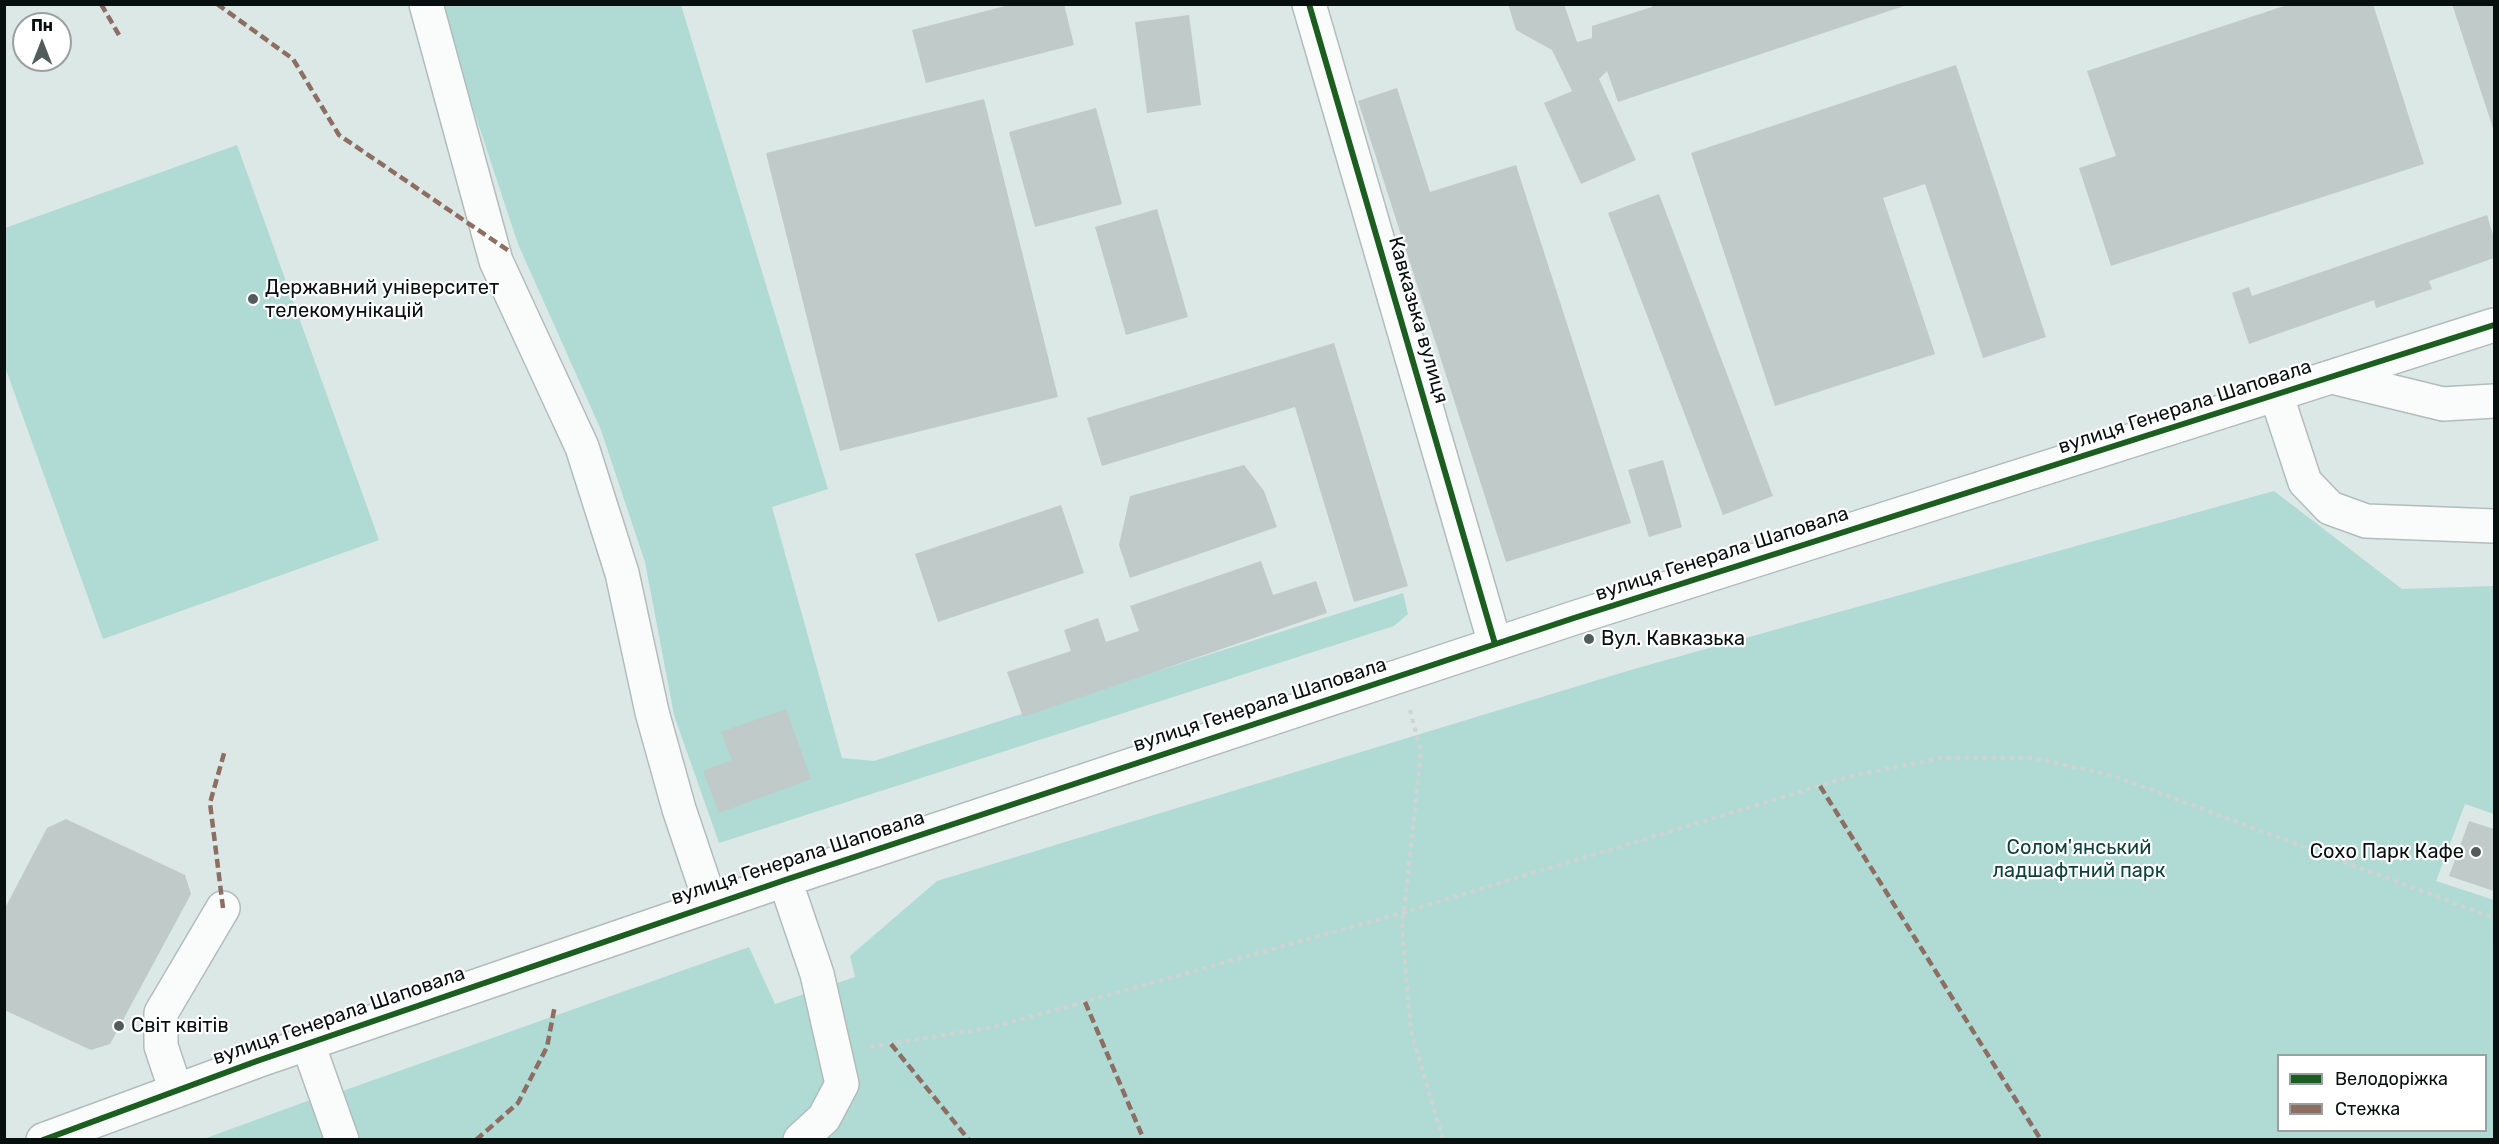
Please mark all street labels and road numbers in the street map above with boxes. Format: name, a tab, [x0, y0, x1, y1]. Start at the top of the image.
street label: Кавказька вулиця	[1383, 234, 1453, 406]
street label: вулиця Генерала Шаповала	[2055, 355, 2315, 459]
street label: вулиця Генерала Шаповала	[1592, 502, 1852, 606]
street label: вулиця Генерала Шаповала	[1130, 653, 1390, 757]
street label: вулиця Генерала Шаповала	[668, 806, 928, 910]
street label: вулиця Генерала Шаповала	[210, 962, 468, 1070]

